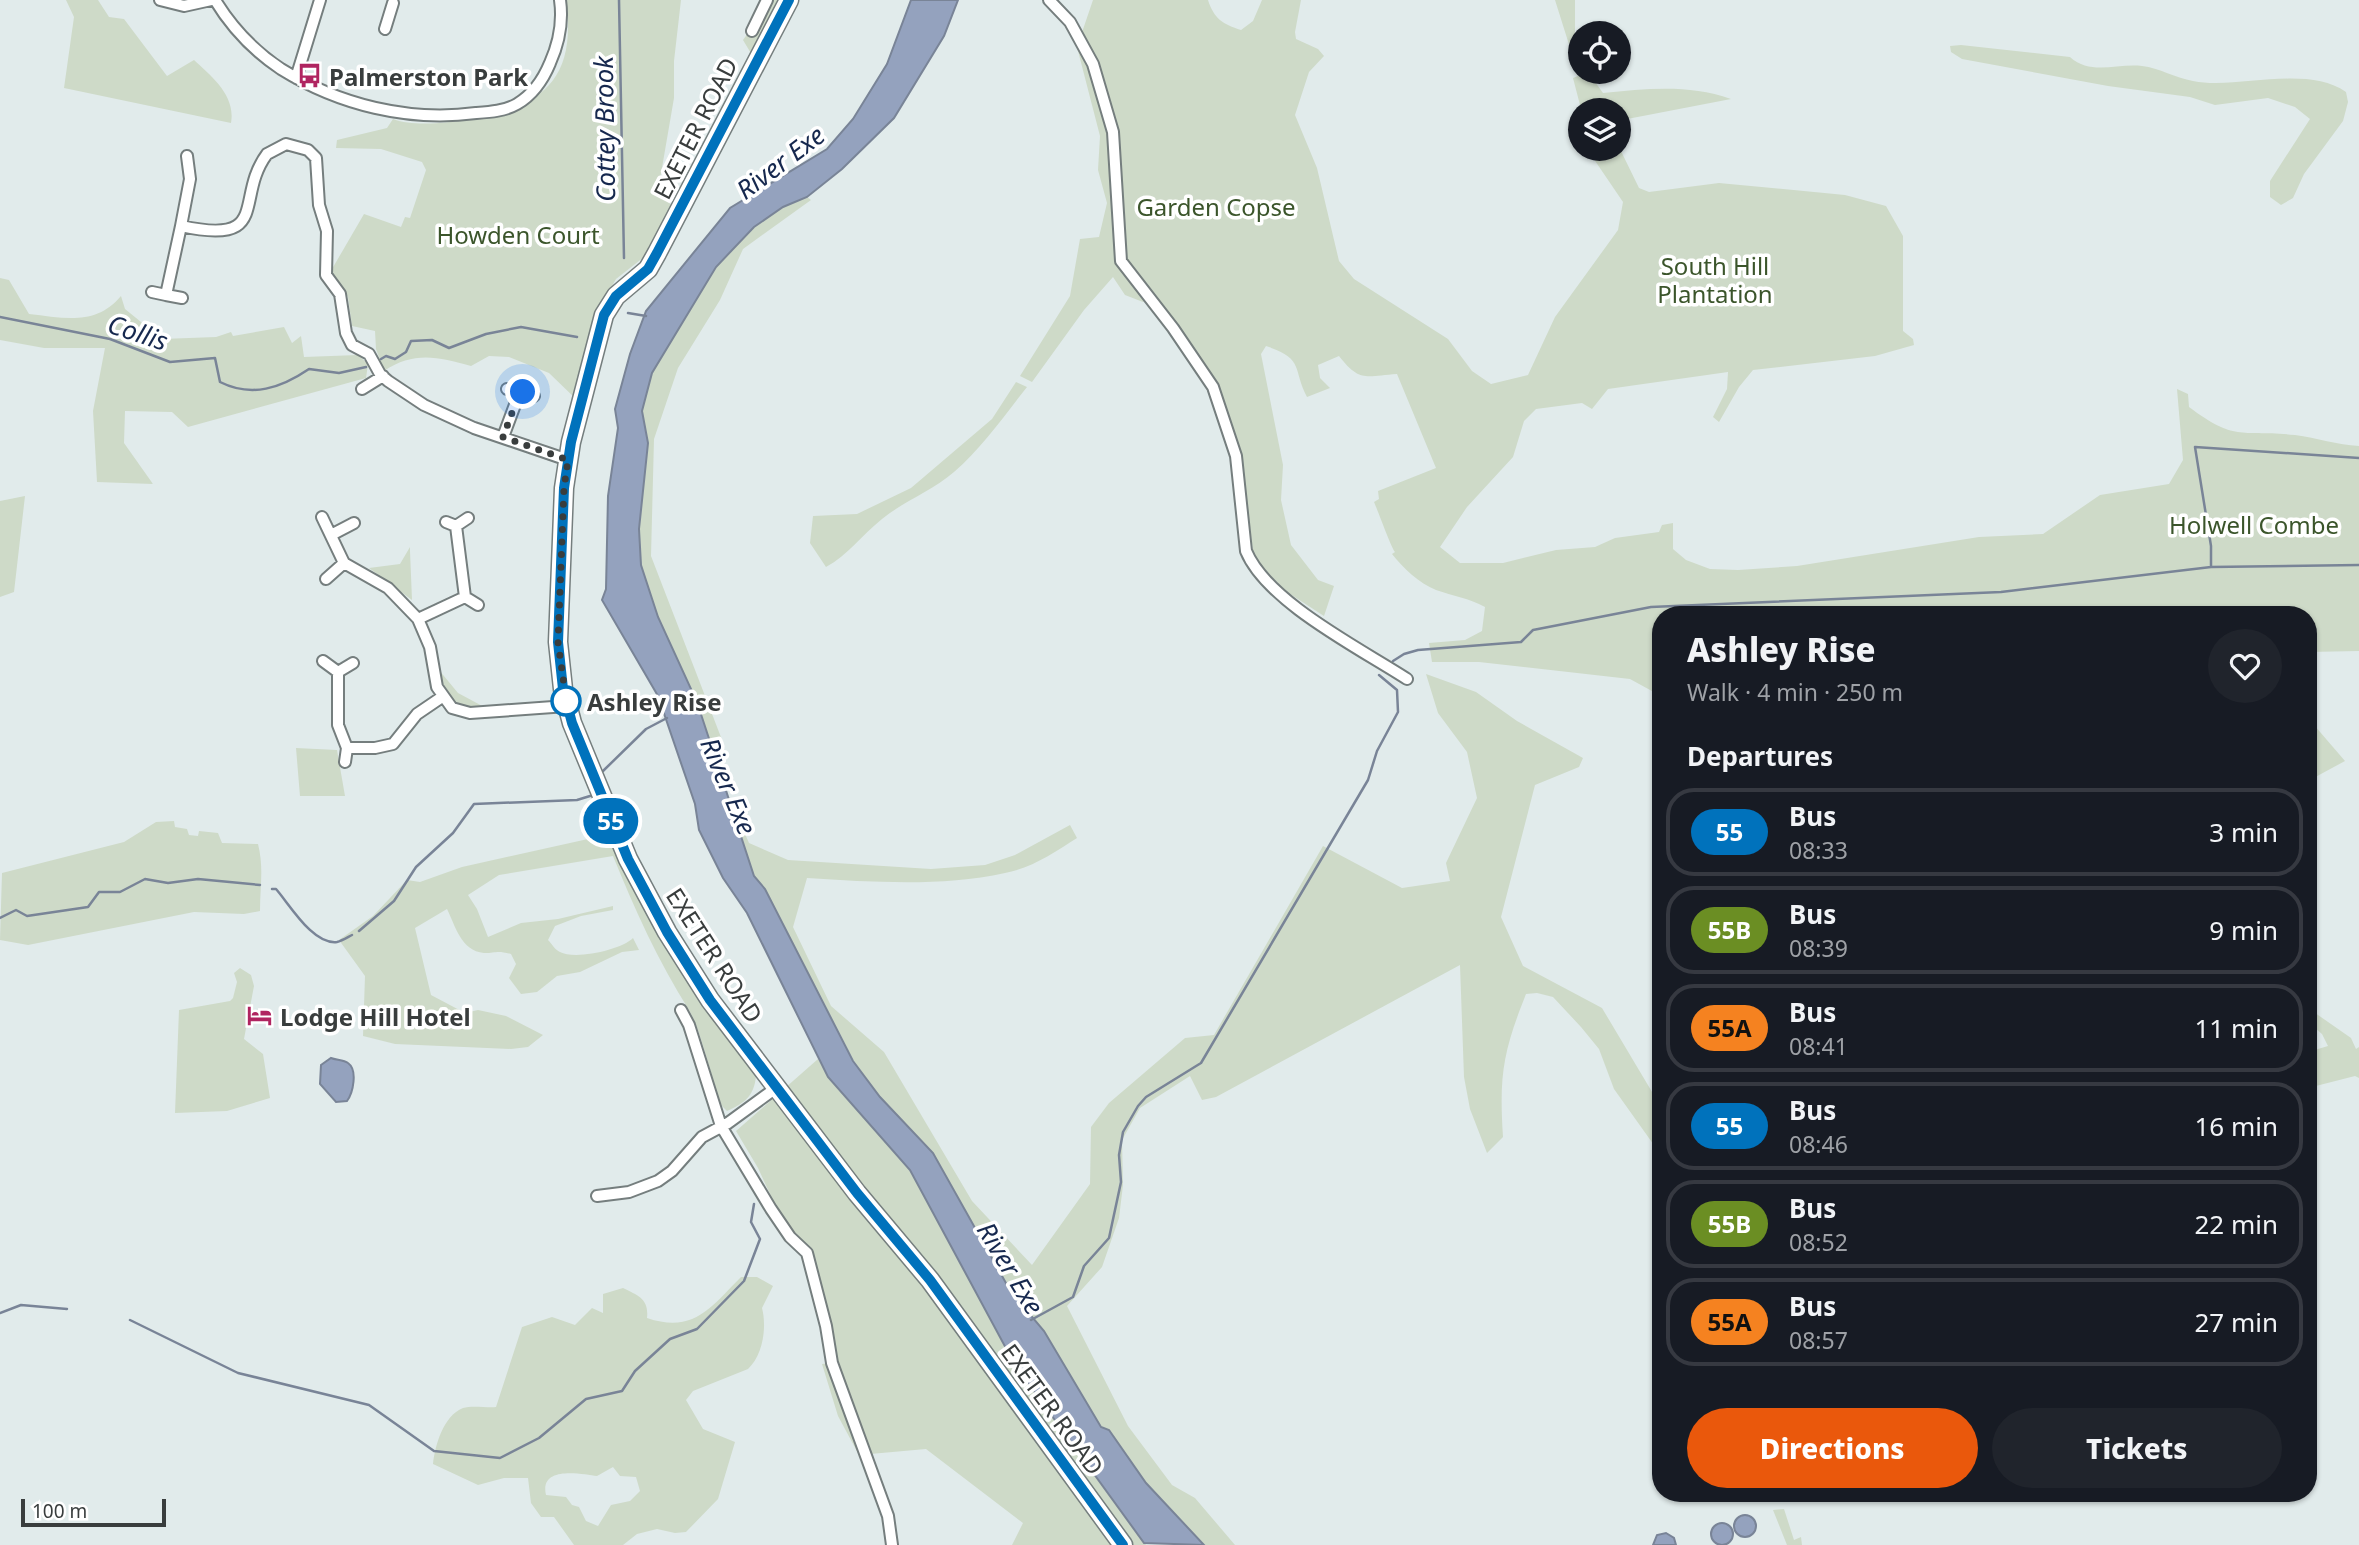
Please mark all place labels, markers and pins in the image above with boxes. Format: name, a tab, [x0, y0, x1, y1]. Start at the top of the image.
place label: Palmerston Park	[329, 60, 528, 93]
bus stop icon: Palmerston Park	[295, 62, 323, 90]
place label: Ashley Rise	[587, 685, 722, 718]
marker: Ashley Rise	[551, 686, 581, 716]
place label: Lodge Hill Hotel	[280, 1000, 471, 1033]
hotel icon: Lodge Hill Hotel	[246, 1002, 274, 1030]

